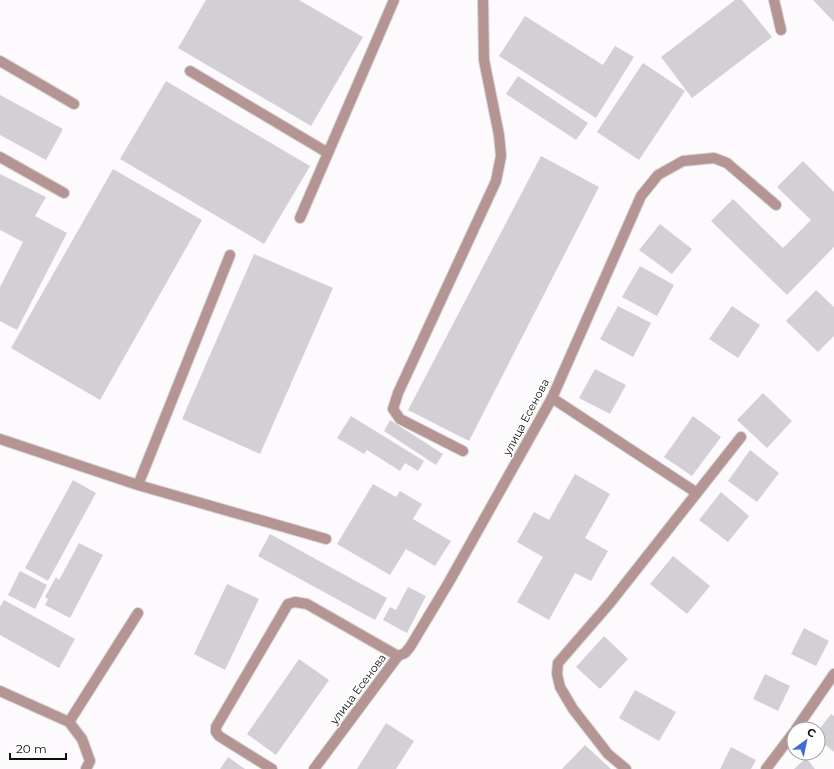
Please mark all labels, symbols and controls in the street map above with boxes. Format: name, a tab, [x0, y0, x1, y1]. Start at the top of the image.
street label: улица Есенова	[499, 376, 552, 459]
street label: улица Есенова	[326, 651, 389, 728]
north arrow	[786, 721, 826, 761]
text: С	[804, 725, 819, 741]
scale bar	[10, 735, 66, 761]
text: 20 m	[16, 741, 47, 756]

